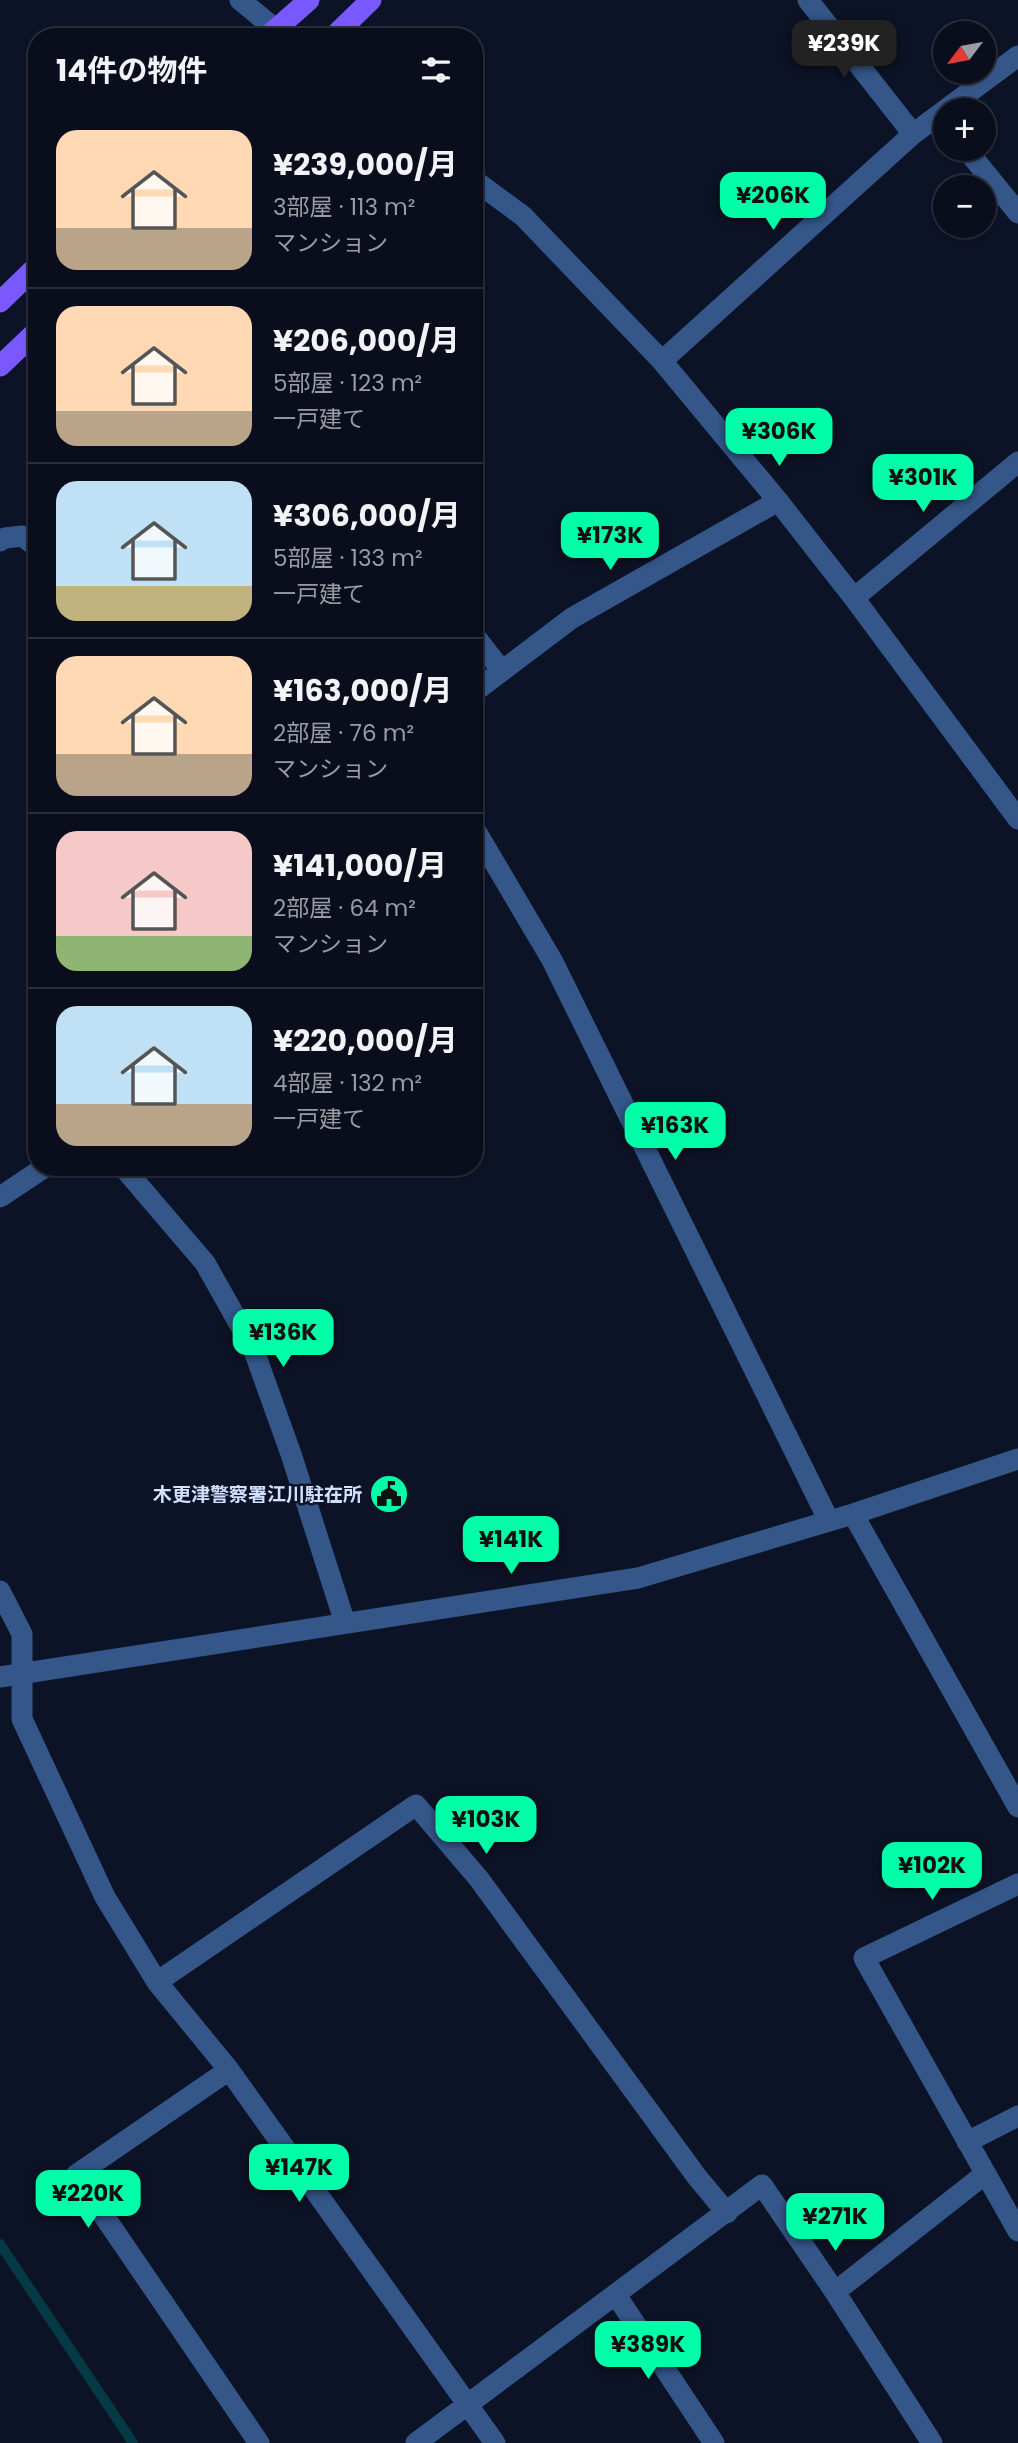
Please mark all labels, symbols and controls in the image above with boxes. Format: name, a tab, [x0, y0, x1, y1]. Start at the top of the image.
pin: ¥239K	[795, 20, 893, 80]
north arrow	[933, 21, 996, 84]
map controls	[933, 21, 996, 238]
text: ¥239K	[808, 27, 880, 59]
text: 14件の物件	[56, 49, 208, 92]
icon: filters	[417, 51, 455, 89]
button: +	[933, 98, 996, 161]
text: ¥239,000/月	[273, 143, 458, 186]
icon: home	[112, 158, 196, 242]
pin: ¥206K	[724, 173, 822, 232]
button: −	[933, 175, 996, 238]
text: ¥206K	[736, 179, 810, 211]
text: 3部屋 · 113 m²	[273, 191, 415, 223]
text: マンション	[273, 227, 388, 259]
text: ¥206,000/月	[273, 319, 460, 362]
icon: home	[112, 334, 196, 418]
text: 5部屋 · 123 m²	[273, 367, 422, 399]
text: 一戸建て	[273, 403, 365, 435]
pin: ¥306K	[730, 408, 828, 468]
text: ¥306K	[741, 415, 817, 447]
pin: ¥301K	[874, 454, 972, 514]
text: ¥301K	[888, 461, 958, 493]
text: ¥306,000/月	[273, 494, 461, 537]
icon: home	[112, 509, 196, 593]
pin: ¥173K	[561, 512, 659, 572]
text: ¥173K	[577, 519, 643, 551]
text: 5部屋 · 133 m²	[273, 542, 422, 574]
text: 一戸建て	[273, 578, 365, 610]
text: ¥163,000/月	[273, 669, 453, 712]
icon: home	[112, 684, 196, 768]
text: 2部屋 · 76 m²	[273, 717, 414, 749]
text: マンション	[273, 753, 388, 785]
text: ¥141,000/月	[273, 844, 447, 887]
icon: home	[112, 859, 196, 943]
text: 2部屋 · 64 m²	[273, 892, 416, 924]
text: マンション	[273, 928, 388, 960]
text: ¥220,000/月	[273, 1019, 458, 1062]
icon: home	[112, 1034, 196, 1118]
text: 4部屋 · 132 m²	[273, 1067, 422, 1099]
pin: ¥163K	[626, 1102, 724, 1162]
text: 一戸建て	[273, 1103, 365, 1135]
text: ¥163K	[641, 1109, 709, 1141]
pin: ¥136K	[234, 1310, 332, 1369]
text: ¥136K	[249, 1316, 317, 1348]
public building icon: 木更津警察署江川駐在所	[368, 1473, 410, 1515]
place label: 木更津警察署江川駐在所	[153, 1481, 362, 1508]
pin: ¥141K	[462, 1516, 560, 1576]
text: ¥141K	[479, 1523, 543, 1555]
pin: ¥103K	[437, 1797, 535, 1856]
text: ¥103K	[451, 1803, 521, 1835]
pin: ¥102K	[883, 1842, 981, 1902]
text: ¥102K	[898, 1849, 966, 1881]
pin: ¥147K	[250, 2144, 348, 2204]
text: ¥147K	[265, 2151, 333, 2183]
pin: ¥220K	[39, 2170, 137, 2230]
text: ¥220K	[52, 2177, 124, 2209]
pin: ¥271K	[786, 2194, 884, 2253]
text: ¥271K	[802, 2200, 868, 2232]
pin: ¥389K	[599, 2322, 697, 2381]
text: ¥389K	[611, 2328, 685, 2360]

